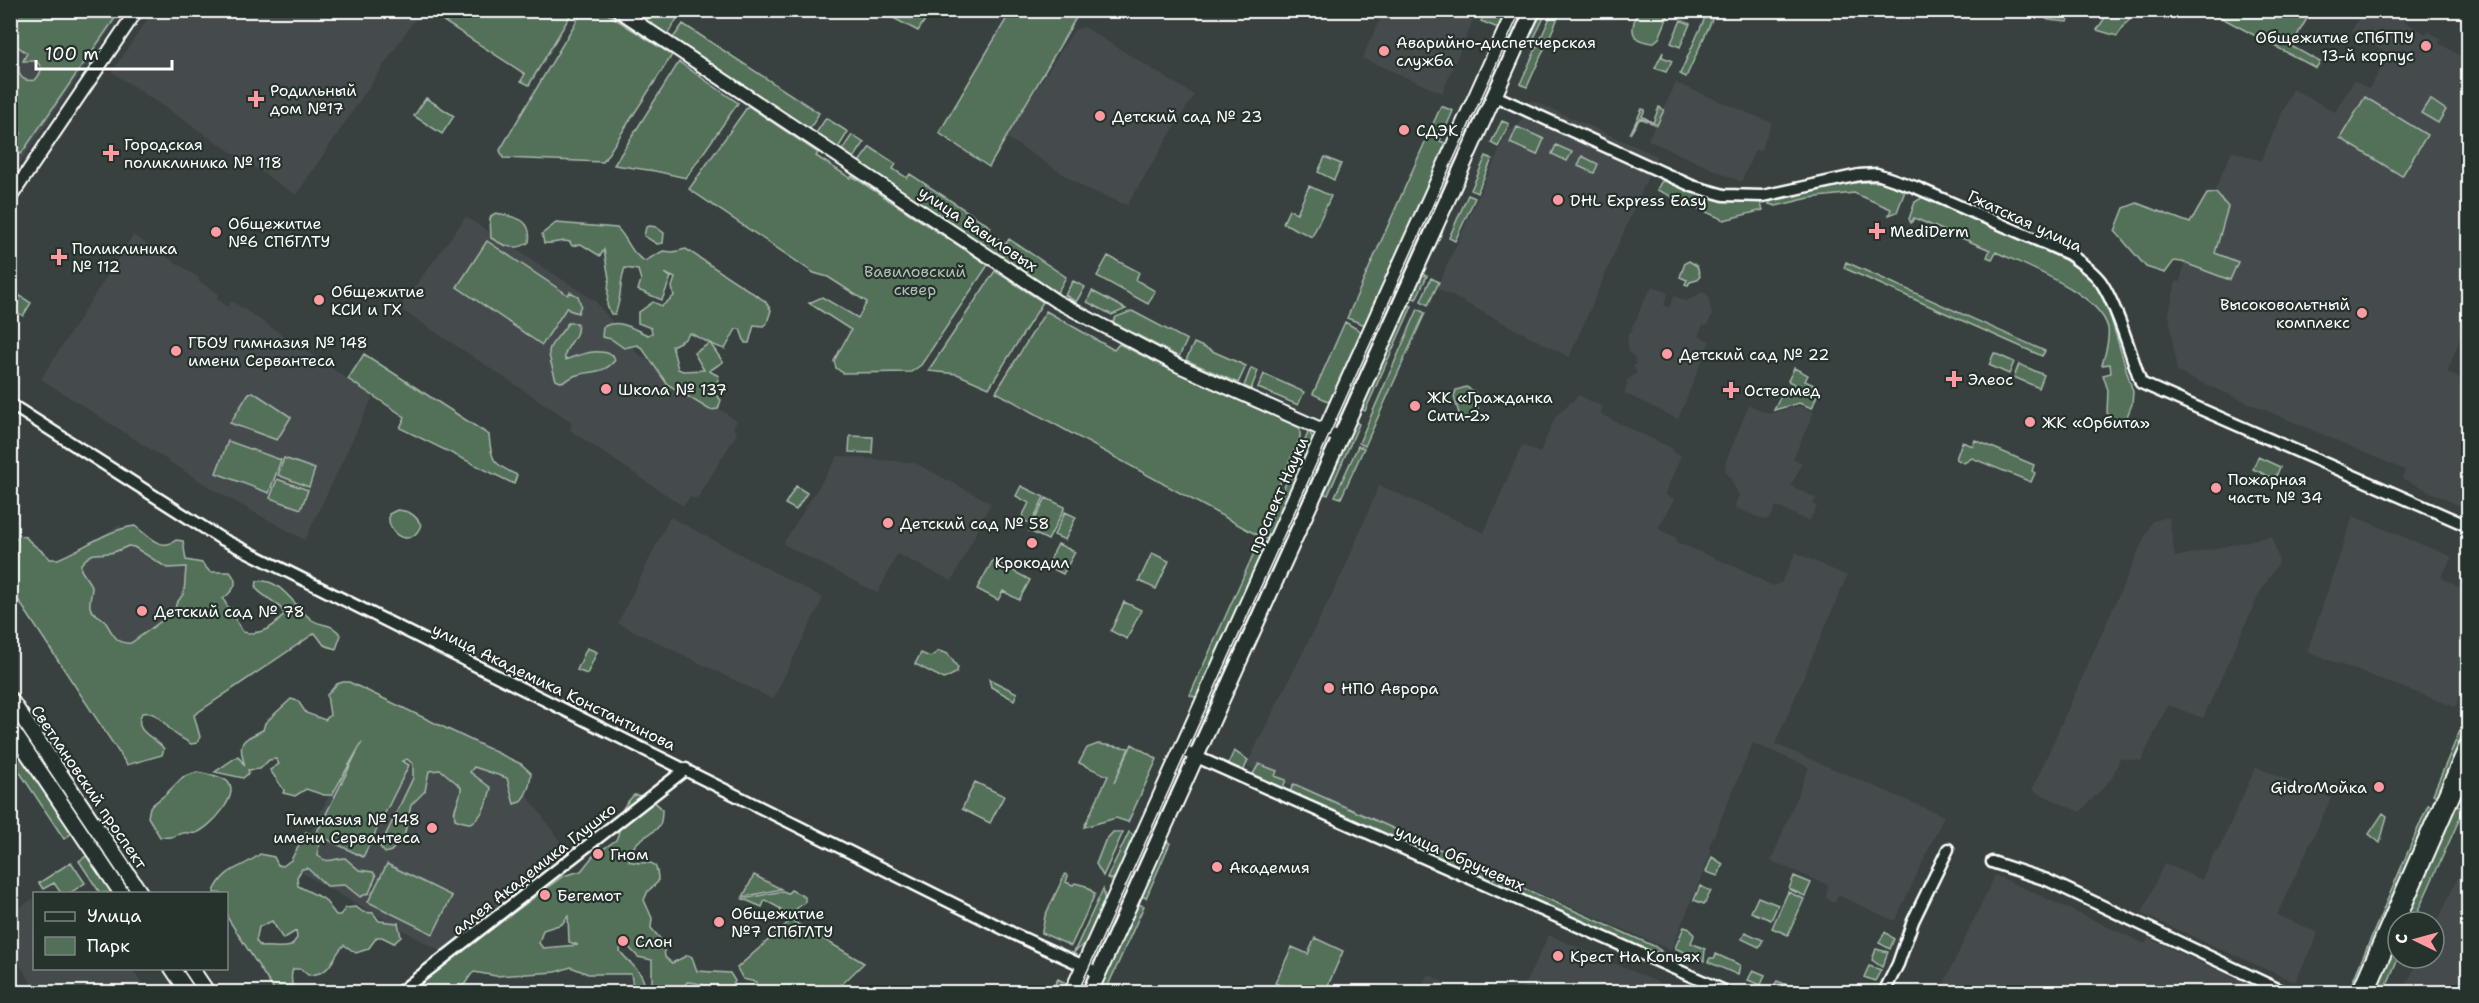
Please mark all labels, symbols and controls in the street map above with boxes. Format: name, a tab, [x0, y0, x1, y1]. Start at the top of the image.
place label: Общежитие СПбГПУ 13-й корпус	[2255, 27, 2414, 66]
place label: Аварийно-диспетчерская служба	[1396, 32, 1596, 71]
scale bar	[36, 33, 172, 71]
marker: Общежитие СПбГПУ 13-й корпус	[2419, 39, 2433, 53]
text: 100 m	[45, 42, 99, 66]
marker: Аварийно-диспетчерская служба	[1377, 44, 1391, 58]
place label: Родильный дом №17	[270, 80, 357, 119]
marker: Родильный дом №17	[247, 90, 265, 108]
place label: Детский сад № 23	[1112, 106, 1262, 127]
marker: Детский сад № 23	[1093, 109, 1107, 123]
place label: СДЭК	[1416, 120, 1459, 141]
marker: СДЭК	[1397, 123, 1411, 137]
place label: Городская поликлиника № 118	[124, 134, 282, 173]
marker: Городская поликлиника № 118	[102, 144, 120, 162]
street label: улица Вавиловых	[914, 181, 1042, 277]
street label: Гжатская улица	[1964, 185, 2086, 257]
place label: DHL Express Easy	[1570, 190, 1707, 211]
marker: DHL Express Easy	[1551, 193, 1565, 207]
place label: Общежитие №6 СПбГЛТУ	[228, 213, 330, 252]
place label: MediDerm	[1890, 221, 1969, 242]
marker: MediDerm	[1868, 222, 1886, 240]
marker: Общежитие №6 СПбГЛТУ	[209, 225, 223, 239]
place label: Поликлиника № 112	[72, 238, 177, 277]
marker: Поликлиника № 112	[50, 248, 68, 266]
park label: Вавиловский сквер	[864, 261, 966, 300]
place label: Общежитие КСИ и ГХ	[331, 281, 425, 320]
marker: Общежитие КСИ и ГХ	[312, 293, 326, 307]
place label: Высоковольтный комплекc	[2220, 294, 2350, 333]
marker: Высоковольтный комплекc	[2355, 306, 2369, 320]
place label: ГБОУ гимназия № 148 имени Сервантеса	[188, 332, 368, 371]
marker: ГБОУ гимназия № 148 имени Сервантеса	[169, 344, 183, 358]
place label: Детский сад № 22	[1679, 344, 1829, 365]
marker: Детский сад № 22	[1660, 347, 1674, 361]
place label: Элеос	[1968, 369, 2013, 390]
marker: Элеос	[1945, 370, 1963, 388]
place label: Школа № 137	[618, 379, 727, 400]
place label: Остеомед	[1744, 380, 1821, 401]
marker: Остеомед	[1722, 381, 1740, 399]
marker: Школа № 137	[599, 382, 613, 396]
place label: ЖК «Гражданка Сити-2»	[1427, 387, 1553, 426]
marker: ЖК «Гражданка Сити-2»	[1408, 399, 1422, 413]
place label: ЖК «Орбита»	[2042, 412, 2150, 433]
marker: ЖК «Орбита»	[2023, 415, 2037, 429]
street label: проспект Науки	[1243, 434, 1313, 556]
place label: Пожарная часть № 34	[2228, 469, 2322, 508]
marker: Пожарная часть № 34	[2209, 481, 2223, 495]
place label: Детский сад № 58	[900, 513, 1050, 534]
marker: Детский сад № 58	[881, 516, 895, 530]
marker: Крокодил	[1025, 536, 1039, 550]
place label: Крокодил	[994, 552, 1070, 573]
place label: Детский сад № 78	[154, 601, 305, 622]
marker: Детский сад № 78	[135, 604, 149, 618]
street label: улица Академика Константинова	[429, 619, 679, 755]
place label: НПО Аврора	[1341, 678, 1438, 699]
marker: НПО Аврора	[1322, 681, 1336, 695]
street label: Светлановский проспект	[26, 701, 152, 874]
place label: GidroМойка	[2270, 777, 2367, 798]
marker: GidroМойка	[2372, 780, 2386, 794]
street label: аллея Академика Глушко	[448, 798, 620, 940]
place label: Гимназия № 148 имени Сервантеса	[273, 809, 420, 848]
street label: улица Обручевых	[1392, 820, 1528, 896]
marker: Гимназия № 148 имени Сервантеса	[425, 821, 439, 835]
place label: Гном	[610, 844, 648, 865]
marker: Гном	[591, 847, 605, 861]
place label: Академия	[1229, 857, 1310, 878]
marker: Академия	[1210, 860, 1224, 874]
place label: Бегемот	[557, 885, 622, 906]
marker: Бегемот	[538, 888, 552, 902]
legend	[33, 892, 228, 970]
place label: Общежитие №7 СПбГЛТУ	[731, 903, 833, 942]
text: Улица	[87, 904, 141, 928]
north arrow	[2386, 910, 2446, 970]
marker: Общежитие №7 СПбГЛТУ	[712, 915, 726, 929]
place label: Слон	[635, 931, 672, 952]
text: С	[2391, 933, 2412, 945]
text: Парк	[87, 934, 130, 958]
marker: Слон	[616, 934, 630, 948]
place label: Крест На Копьях	[1570, 946, 1700, 967]
marker: Крест На Копьях	[1551, 949, 1565, 963]

